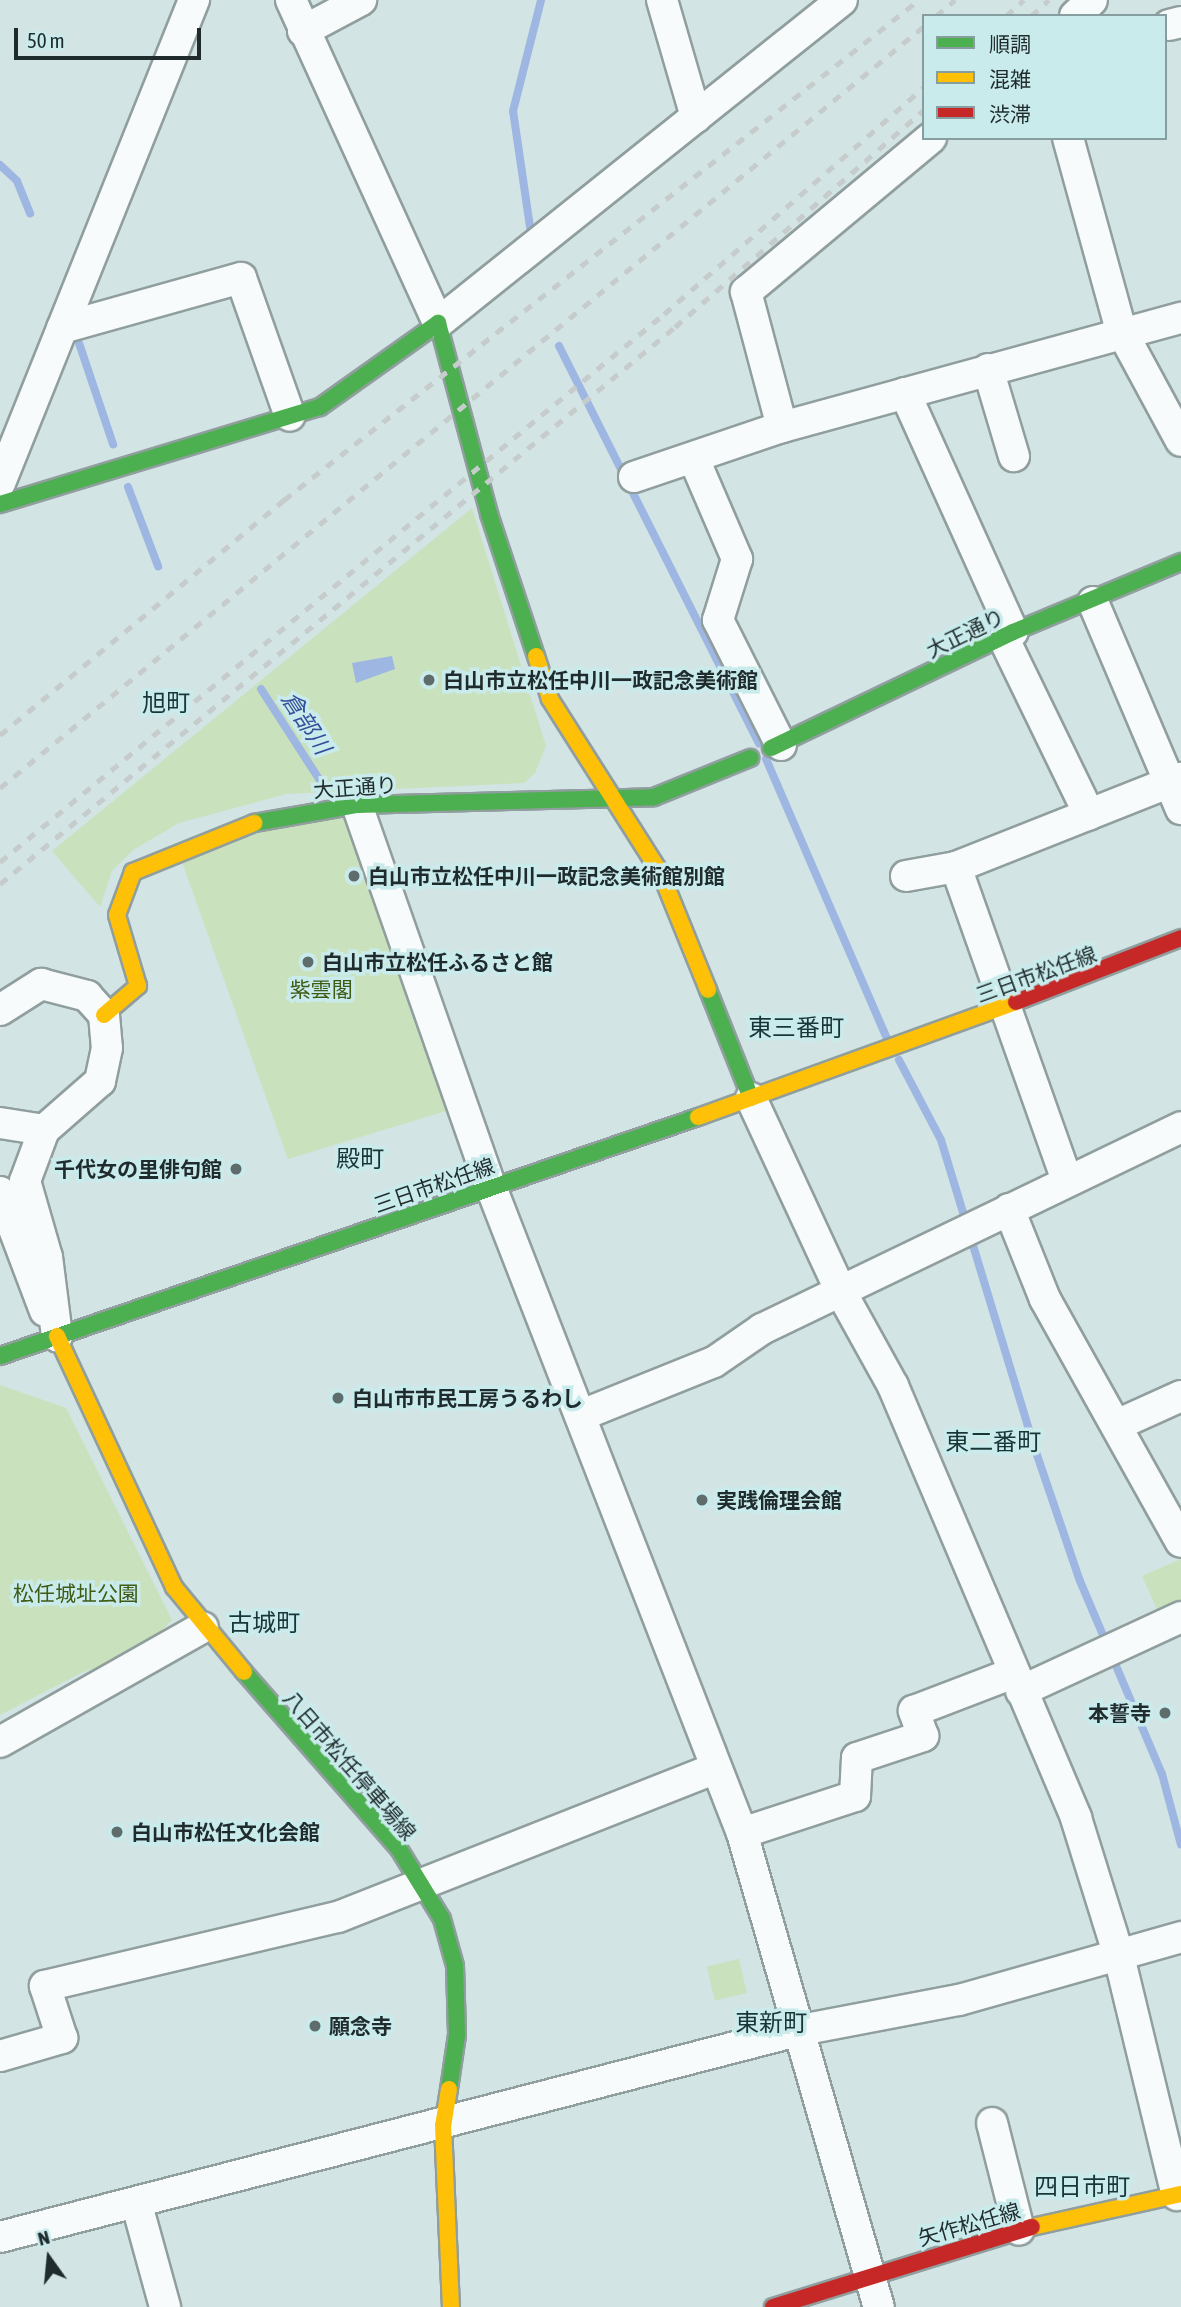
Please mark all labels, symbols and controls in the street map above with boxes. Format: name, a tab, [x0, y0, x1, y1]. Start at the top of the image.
scale bar	[18, 14, 205, 58]
legend	[922, 14, 1167, 140]
text: 50 m	[27, 28, 65, 52]
text: 順調	[989, 32, 1031, 56]
text: 混雑	[989, 67, 1031, 91]
text: 渋滞	[989, 102, 1031, 126]
street label: 大正通り	[922, 603, 1008, 663]
place label: 白山市立松任中川一政記念美術館	[443, 667, 758, 693]
marker: 白山市立松任中川一政記念美術館	[421, 672, 437, 688]
water label: 倉部川	[276, 687, 336, 759]
district label: 旭町	[142, 689, 190, 717]
street label: 大正通り	[312, 772, 398, 802]
place label: 白山市立松任中川一政記念美術館別館	[368, 863, 725, 889]
marker: 白山市立松任中川一政記念美術館別館	[346, 868, 362, 884]
street label: 三日市松任線	[972, 941, 1100, 1007]
place label: 白山市立松任ふるさと館	[322, 949, 553, 975]
marker: 白山市立松任ふるさと館	[300, 954, 316, 970]
park label: 紫雲閣	[290, 976, 352, 1002]
district label: 東三番町	[748, 1014, 844, 1042]
district label: 殿町	[336, 1145, 384, 1173]
street label: 三日市松任線	[370, 1153, 498, 1217]
place label: 千代女の里俳句館	[54, 1156, 222, 1182]
marker: 千代女の里俳句館	[228, 1161, 244, 1177]
place label: 白山市市民工房うるわし	[352, 1385, 583, 1411]
marker: 白山市市民工房うるわし	[330, 1390, 346, 1406]
district label: 東二番町	[945, 1428, 1041, 1456]
place label: 実践倫理会館	[716, 1487, 842, 1513]
marker: 実践倫理会館	[694, 1492, 710, 1508]
park label: 松任城址公園	[13, 1580, 139, 1606]
district label: 古城町	[228, 1609, 300, 1637]
street label: 八日市松任停車場線	[278, 1685, 422, 1845]
place label: 本誓寺	[1088, 1700, 1151, 1726]
marker: 本誓寺	[1157, 1705, 1173, 1721]
place label: 白山市松任文化会館	[131, 1819, 320, 1845]
marker: 白山市松任文化会館	[109, 1824, 125, 1840]
district label: 東新町	[735, 2009, 807, 2037]
place label: 願念寺	[329, 2013, 392, 2039]
marker: 願念寺	[307, 2018, 323, 2034]
district label: 四日市町	[1034, 2173, 1130, 2201]
street label: 矢作松任線	[915, 2197, 1023, 2251]
north arrow	[14, 2223, 84, 2293]
text: N	[35, 2226, 52, 2250]

